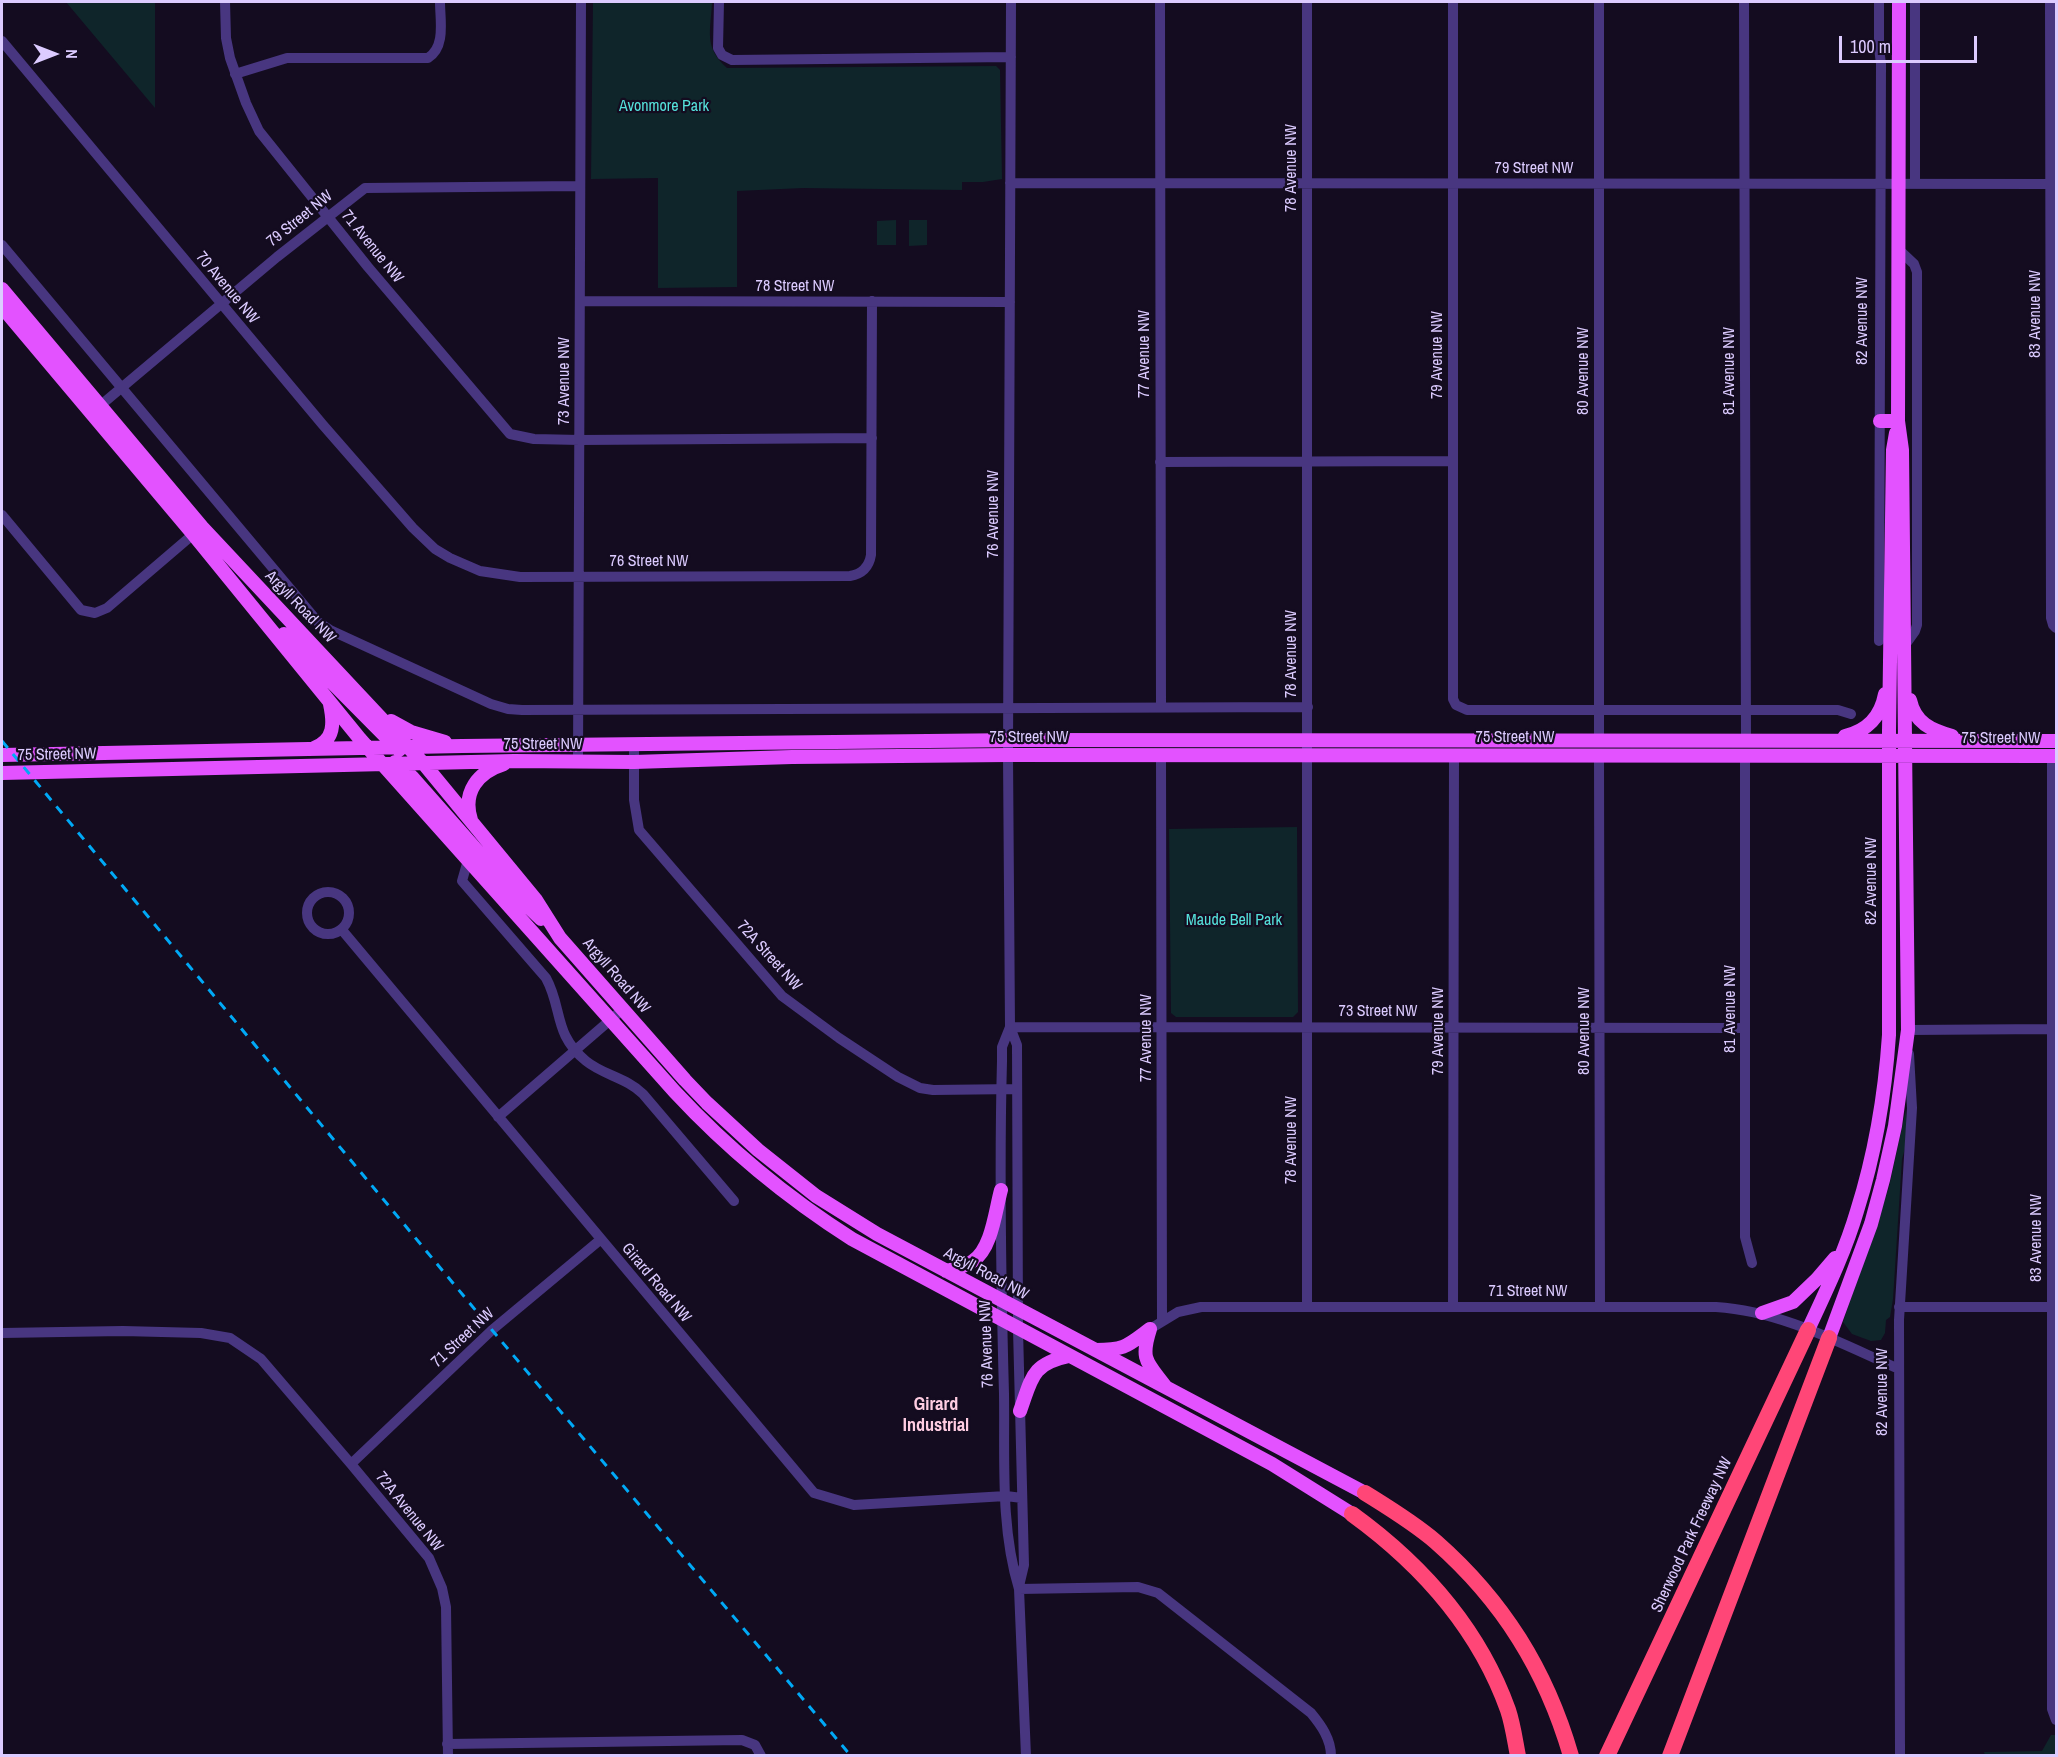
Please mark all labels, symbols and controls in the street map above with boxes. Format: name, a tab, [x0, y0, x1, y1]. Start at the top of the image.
north arrow	[24, 24, 84, 84]
scale bar	[1842, 24, 1980, 62]
text: 100 m	[1850, 34, 1891, 59]
text: N	[61, 49, 83, 59]
park label: Avonmore Park	[619, 97, 709, 117]
street label: 78 Avenue NW	[1282, 124, 1302, 212]
street label: 79 Street NW	[1495, 159, 1573, 179]
street label: 79 Street NW	[263, 187, 337, 251]
street label: 71 Avenue NW	[337, 207, 407, 287]
street label: 70 Avenue NW	[191, 248, 263, 328]
street label: 83 Avenue NW	[2026, 270, 2046, 358]
street label: 78 Street NW	[756, 277, 834, 297]
street label: 82 Avenue NW	[1853, 277, 1873, 365]
street label: 77 Avenue NW	[1135, 310, 1155, 398]
street label: 79 Avenue NW	[1428, 311, 1448, 399]
street label: 80 Avenue NW	[1574, 327, 1594, 415]
street label: 81 Avenue NW	[1720, 327, 1740, 415]
street label: 73 Avenue NW	[555, 337, 575, 425]
street label: 76 Avenue NW	[984, 470, 1004, 558]
street label: 76 Street NW	[610, 552, 688, 572]
street label: Argyll Road NW	[261, 567, 339, 647]
street label: 78 Avenue NW	[1282, 610, 1302, 698]
street label: 75 Street NW	[990, 728, 1068, 748]
street label: 75 Street NW	[1476, 728, 1554, 748]
street label: 75 Street NW	[1962, 729, 2040, 749]
street label: 75 Street NW	[504, 735, 582, 755]
street label: 75 Street NW	[17, 745, 97, 765]
street label: 82 Avenue NW	[1862, 837, 1882, 925]
park label: Maude Bell Park	[1186, 911, 1282, 931]
street label: 72A Street NW	[733, 917, 805, 995]
street label: Argyll Road NW	[578, 934, 654, 1018]
street label: 81 Avenue NW	[1721, 965, 1741, 1053]
street label: 79 Avenue NW	[1429, 987, 1449, 1075]
street label: 80 Avenue NW	[1575, 987, 1595, 1075]
street label: 77 Avenue NW	[1137, 994, 1157, 1082]
street label: 73 Street NW	[1339, 1002, 1417, 1022]
street label: 78 Avenue NW	[1282, 1096, 1302, 1184]
street label: 83 Avenue NW	[2027, 1194, 2047, 1282]
street label: Girard Road NW	[617, 1239, 695, 1327]
street label: Argyll Road NW	[940, 1244, 1032, 1304]
street label: 71 Street NW	[1489, 1282, 1567, 1302]
street label: 76 Avenue NW	[976, 1300, 998, 1388]
street label: 71 Street NW	[428, 1304, 498, 1372]
street label: 82 Avenue NW	[1873, 1348, 1893, 1436]
district label: Girard Industrial	[903, 1394, 969, 1436]
street label: Sherwood Park Freeway NW	[1648, 1454, 1736, 1616]
street label: 72A Avenue NW	[371, 1468, 447, 1556]

